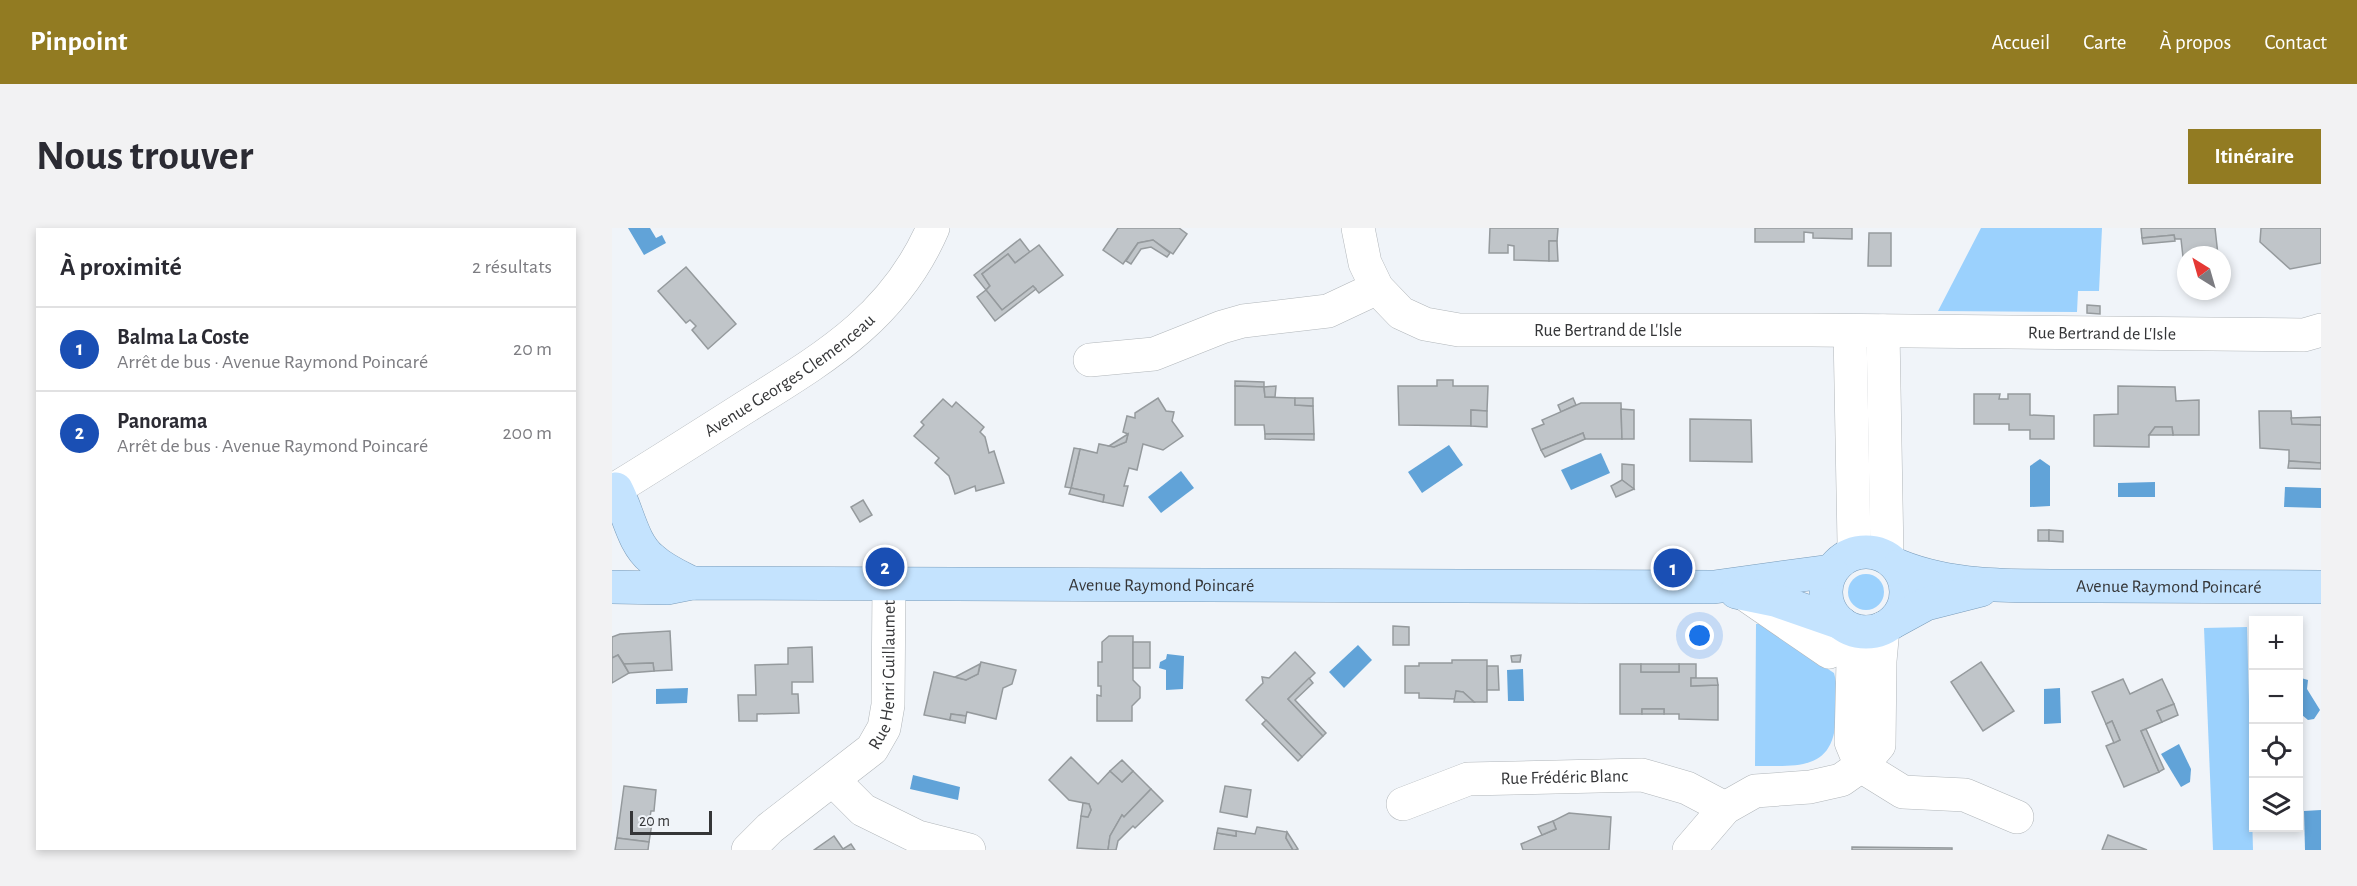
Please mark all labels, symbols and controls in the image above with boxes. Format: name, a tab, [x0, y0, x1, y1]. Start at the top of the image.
text: Pinpoint	[30, 28, 128, 56]
text: Accueil	[1992, 32, 2050, 53]
text: Carte	[2083, 32, 2126, 53]
text: À propos	[2159, 32, 2231, 53]
text: Contact	[2264, 32, 2327, 53]
button: Itinéraire	[2188, 129, 2321, 184]
text: Nous trouver	[36, 135, 253, 177]
north arrow	[2177, 246, 2231, 300]
text: À proximité	[60, 254, 182, 280]
text: 2 résultats	[472, 257, 552, 277]
street label: Avenue Georges Clemenceau	[702, 311, 879, 441]
street label: Rue Bertrand de L'Isle	[1534, 322, 1682, 340]
street label: Rue Bertrand de L'Isle	[2028, 324, 2176, 344]
text: Balma La Coste	[117, 326, 249, 348]
text: 1	[76, 339, 83, 359]
text: 20 m	[513, 339, 552, 359]
text: Arrêt de bus · Avenue Raymond Poincaré	[117, 352, 428, 372]
text: Panorama	[117, 410, 208, 432]
text: 2	[75, 423, 84, 443]
text: 200 m	[502, 423, 552, 443]
text: Arrêt de bus · Avenue Raymond Poincaré	[117, 436, 428, 456]
pin: 2	[866, 544, 904, 590]
pin: 1	[1654, 546, 1692, 590]
street label: Avenue Raymond Poincaré	[1069, 576, 1254, 595]
street label: Avenue Raymond Poincaré	[2076, 578, 2262, 597]
street label: Rue Henri Guillaumet	[866, 600, 899, 753]
map controls	[2249, 616, 2303, 832]
button: +	[2249, 616, 2303, 670]
your location	[1685, 621, 1714, 650]
button: −	[2249, 670, 2303, 724]
button: locate	[2249, 724, 2303, 778]
street label: Rue Frédéric Blanc	[1500, 767, 1628, 788]
button: layers	[2249, 778, 2303, 832]
scale bar	[630, 808, 712, 836]
text: 20 m	[639, 813, 670, 829]

